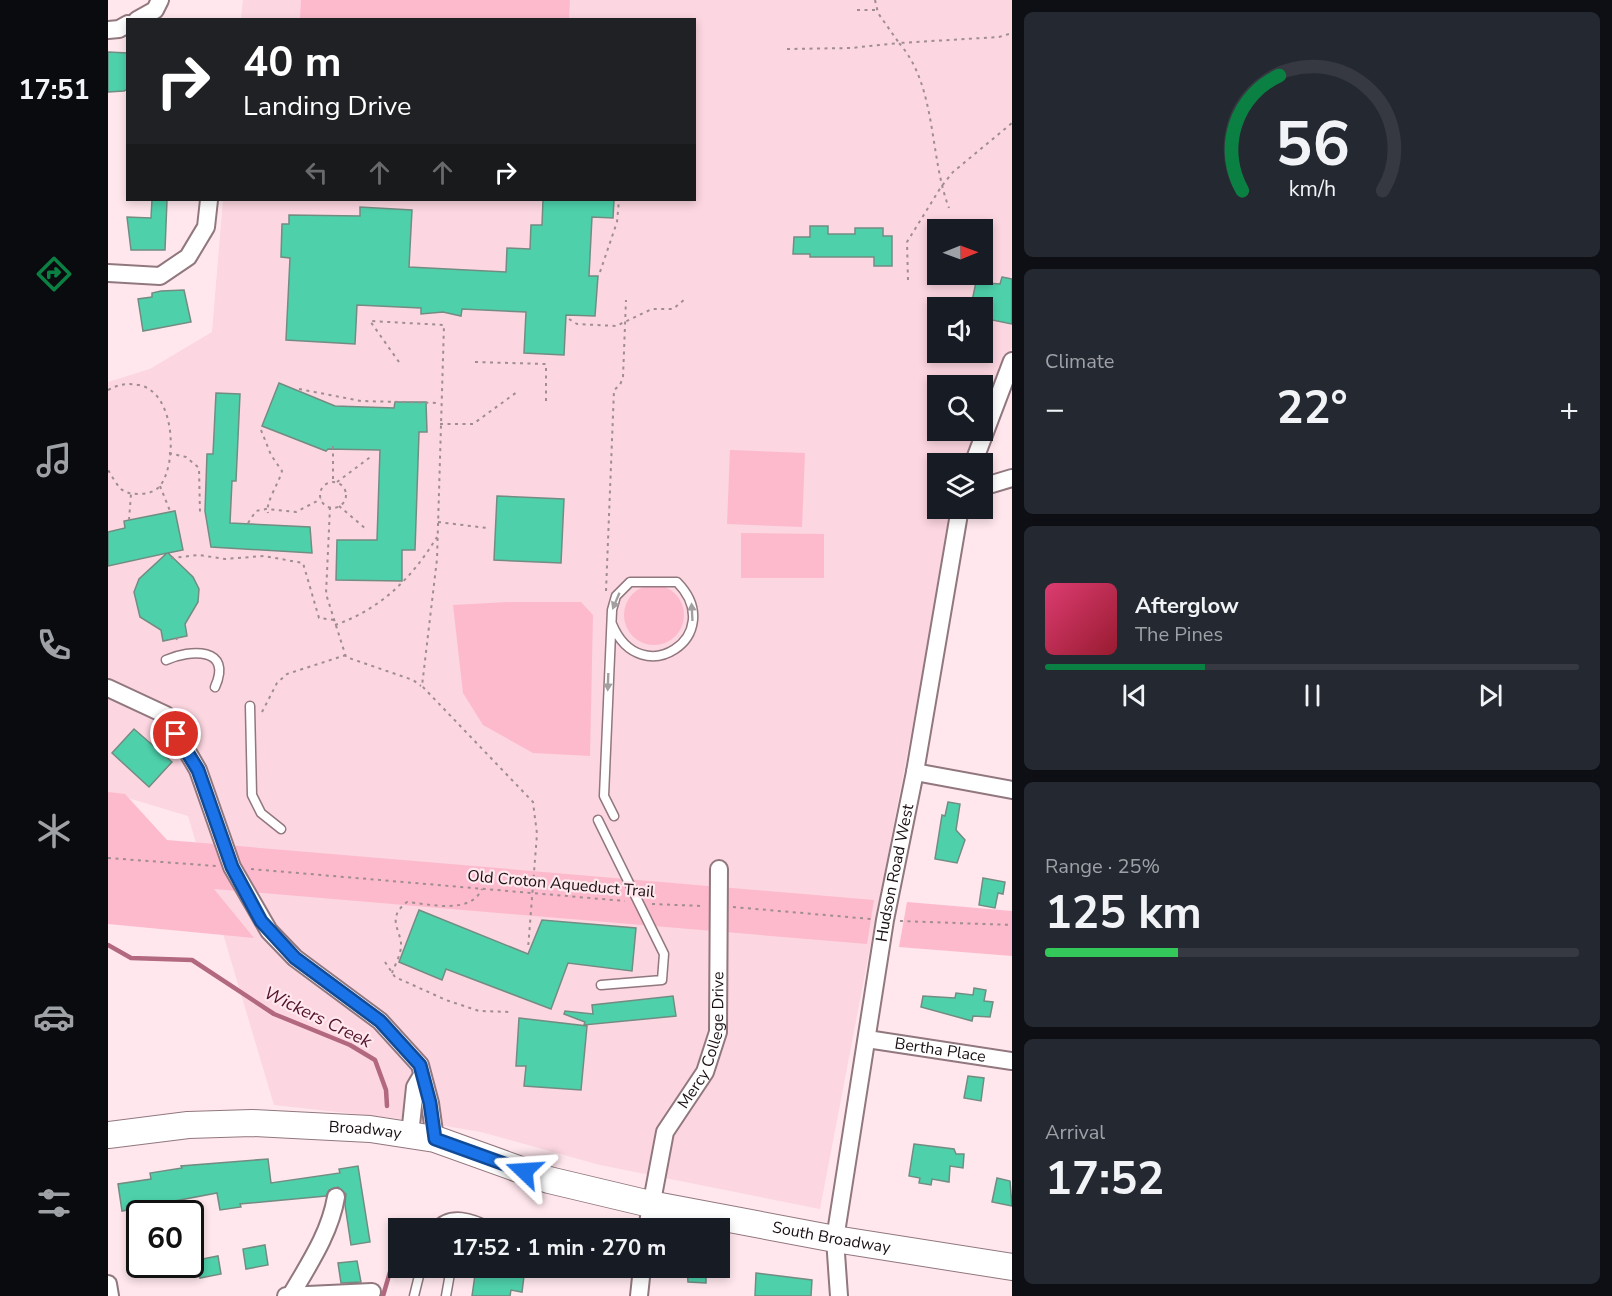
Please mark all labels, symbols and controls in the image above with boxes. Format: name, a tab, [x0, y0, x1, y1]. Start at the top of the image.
text: 40 m	[243, 34, 342, 91]
icon: right	[144, 42, 222, 120]
text: 17:51	[18, 72, 90, 109]
text: Landing Drive	[243, 88, 411, 125]
text: 56	[1275, 103, 1349, 188]
icon: left	[300, 156, 333, 189]
icon: ahead	[363, 156, 396, 189]
icon: ahead	[426, 156, 459, 189]
icon: right	[489, 156, 522, 189]
text: km/h	[1288, 175, 1336, 205]
north arrow	[927, 219, 993, 285]
map controls	[927, 219, 993, 519]
icon: directions	[33, 253, 75, 295]
button: sound	[927, 297, 993, 363]
text: Climate	[1045, 348, 1114, 375]
button: search	[927, 375, 993, 441]
text: 22°	[1276, 378, 1348, 439]
text: −	[1045, 387, 1065, 432]
text: +	[1559, 387, 1579, 432]
icon: music	[33, 439, 75, 481]
button: layers	[927, 453, 993, 519]
text: Afterglow	[1135, 591, 1239, 621]
one-way arrow	[611, 592, 621, 610]
one-way arrow	[688, 603, 697, 622]
text: The Pines	[1135, 621, 1223, 648]
icon: phone	[33, 624, 75, 666]
one-way arrow	[604, 673, 613, 692]
icon: previous	[1118, 679, 1151, 712]
icon: pause	[1296, 679, 1329, 712]
icon: next	[1474, 679, 1507, 712]
pin	[150, 708, 201, 759]
icon: arrive	[159, 717, 192, 750]
street label: Hudson Road West	[871, 802, 919, 944]
icon: climate	[33, 810, 75, 852]
text: Range · 25%	[1045, 853, 1160, 880]
street label: Old Croton Aqueduct Trail	[466, 865, 656, 903]
text: 125 km	[1045, 883, 1202, 944]
street label: Mercy College Drive	[672, 971, 729, 1113]
water label: Wickers Creek	[260, 981, 377, 1054]
icon: car	[33, 996, 75, 1038]
street label: Bertha Place	[893, 1032, 987, 1068]
street label: Broadway	[328, 1116, 404, 1145]
text: Arrival	[1045, 1119, 1105, 1146]
position arrow	[492, 1139, 556, 1203]
text: 17:52	[1045, 1149, 1164, 1210]
icon: filters	[33, 1182, 75, 1224]
speed limit sign: 60	[126, 1200, 204, 1278]
street label: South Broadway	[770, 1216, 893, 1259]
text: 17:52 · 1 min · 270 m	[452, 1233, 666, 1263]

